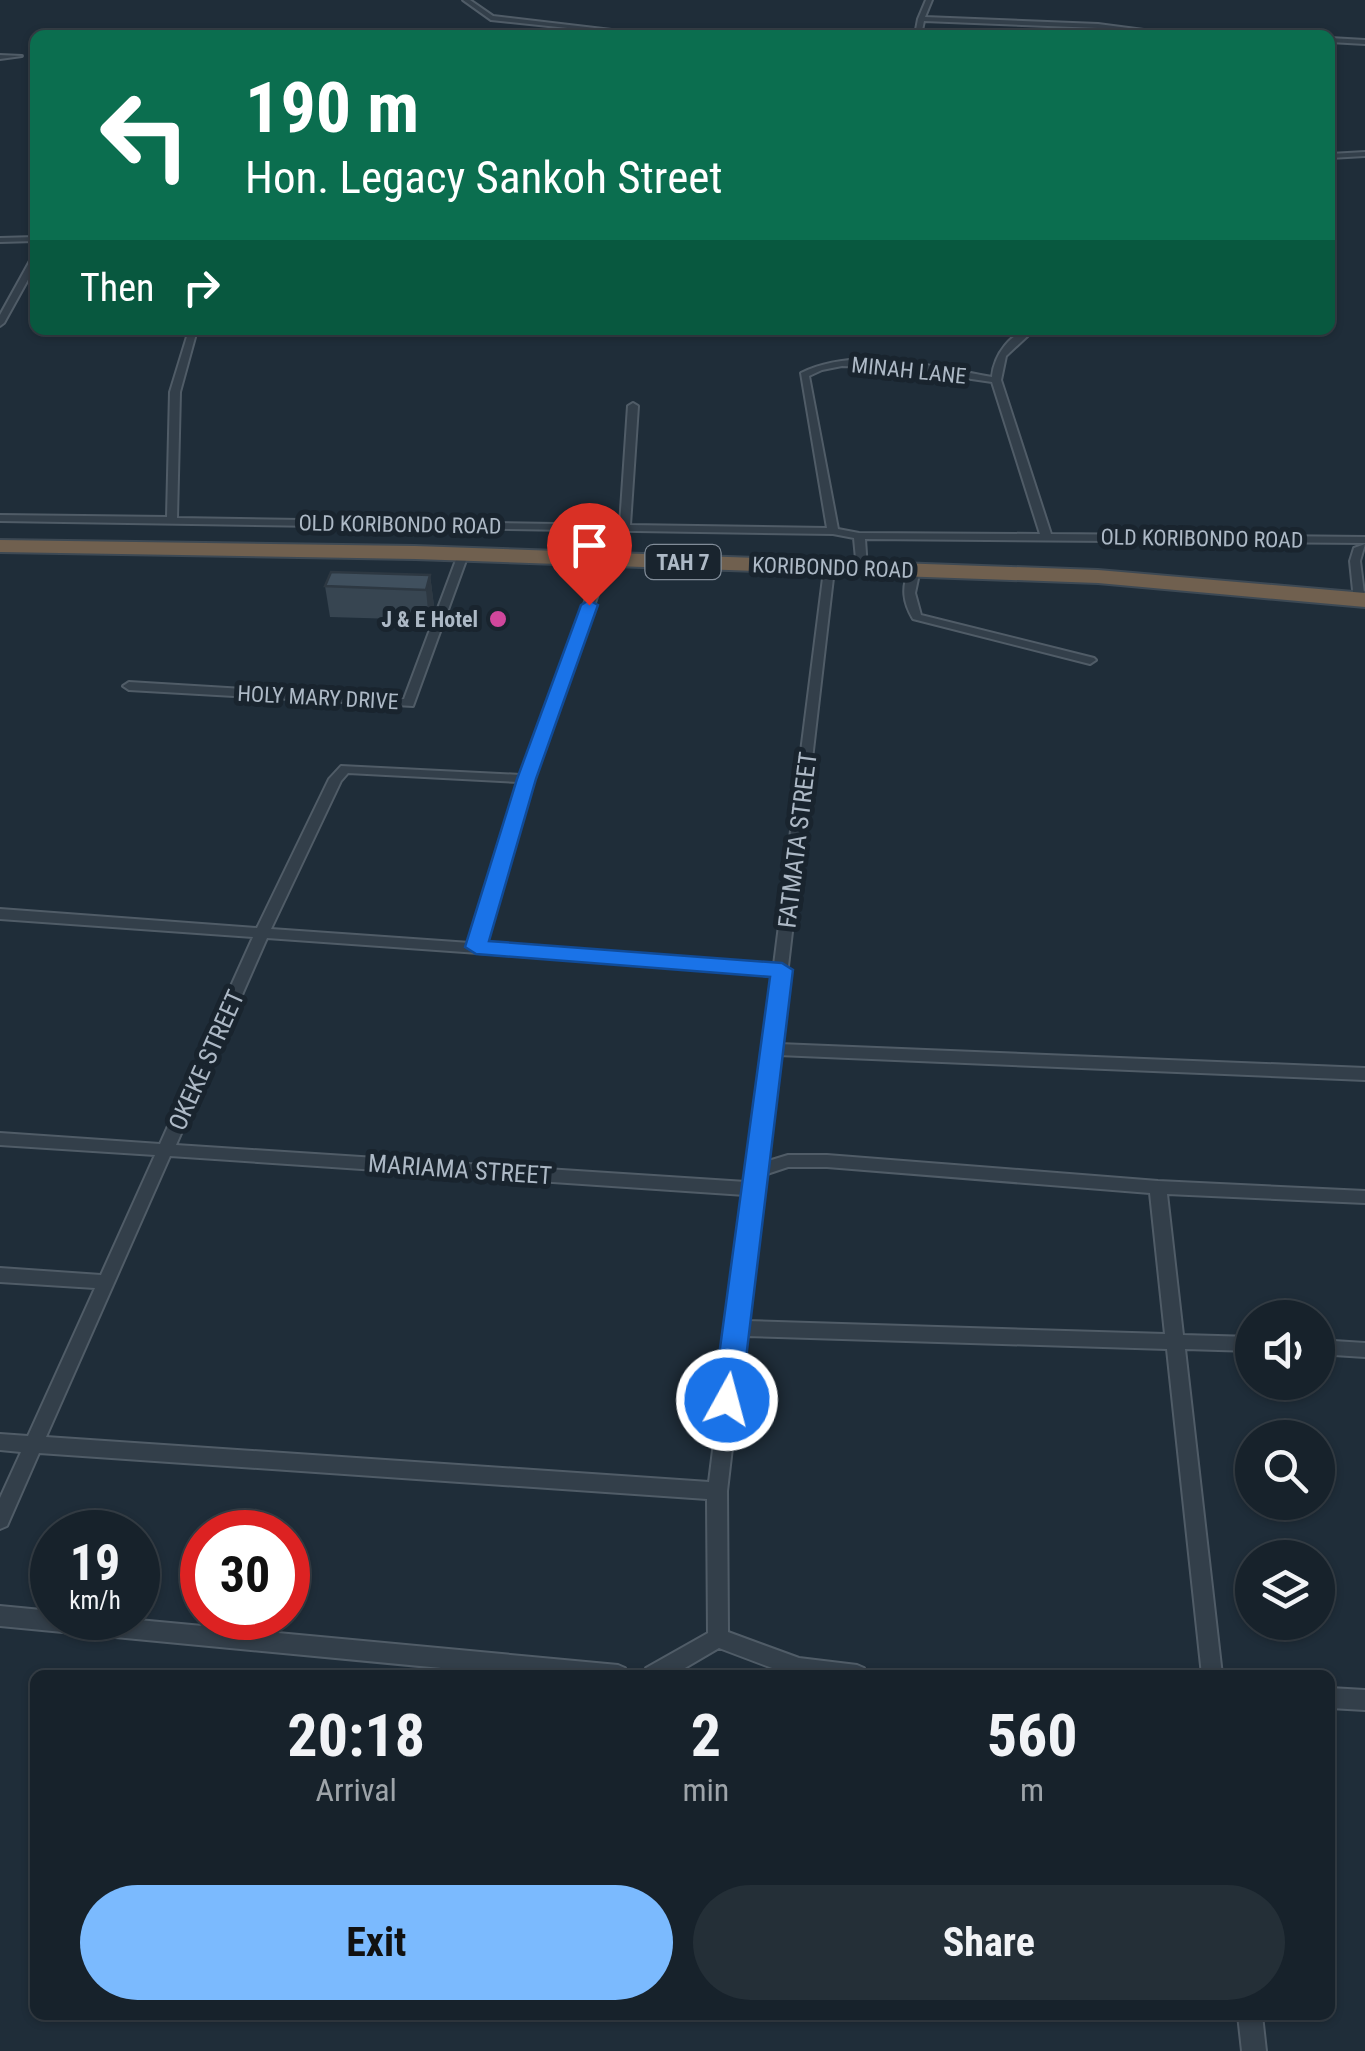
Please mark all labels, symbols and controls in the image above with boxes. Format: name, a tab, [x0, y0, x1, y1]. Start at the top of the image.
text: 190 m	[245, 67, 419, 149]
icon: left	[80, 70, 210, 200]
text: Hon. Legacy Sankoh Street	[245, 151, 723, 204]
icon: right	[174, 260, 229, 315]
text: Then	[80, 266, 154, 310]
street label: MINAH LANE	[850, 352, 968, 389]
pin	[547, 503, 632, 606]
street label: OLD KORIBONDO ROAD	[298, 510, 502, 539]
icon: arrive	[562, 518, 617, 573]
street label: OLD KORIBONDO ROAD	[1100, 524, 1304, 553]
road number: TAH 7	[646, 545, 720, 579]
street label: KORIBONDO ROAD	[752, 552, 914, 583]
place label: J & E Hotel	[381, 607, 478, 632]
marker: J & E Hotel	[487, 608, 509, 630]
street label: HOLY MARY DRIVE	[237, 681, 399, 714]
street label: FATMATA STREET	[772, 750, 823, 930]
street label: OKEKE STREET	[163, 986, 250, 1135]
street label: MARIAMA STREET	[367, 1149, 553, 1190]
map controls	[1235, 1300, 1335, 1640]
button: sound	[1235, 1300, 1335, 1400]
position arrow	[675, 1348, 779, 1452]
button: search	[1235, 1420, 1335, 1520]
speed limit sign: 30	[180, 1510, 310, 1640]
text: 19	[70, 1534, 120, 1592]
button: layers	[1235, 1540, 1335, 1640]
text: km/h	[69, 1586, 121, 1615]
text: 20:18	[287, 1700, 425, 1771]
text: 2	[691, 1700, 721, 1771]
text: 560	[987, 1700, 1078, 1771]
text: Arrival	[315, 1771, 397, 1809]
text: min	[682, 1771, 729, 1809]
text: m	[1020, 1771, 1044, 1809]
button: Exit	[80, 1885, 673, 2000]
button: Share	[693, 1885, 1285, 2000]

